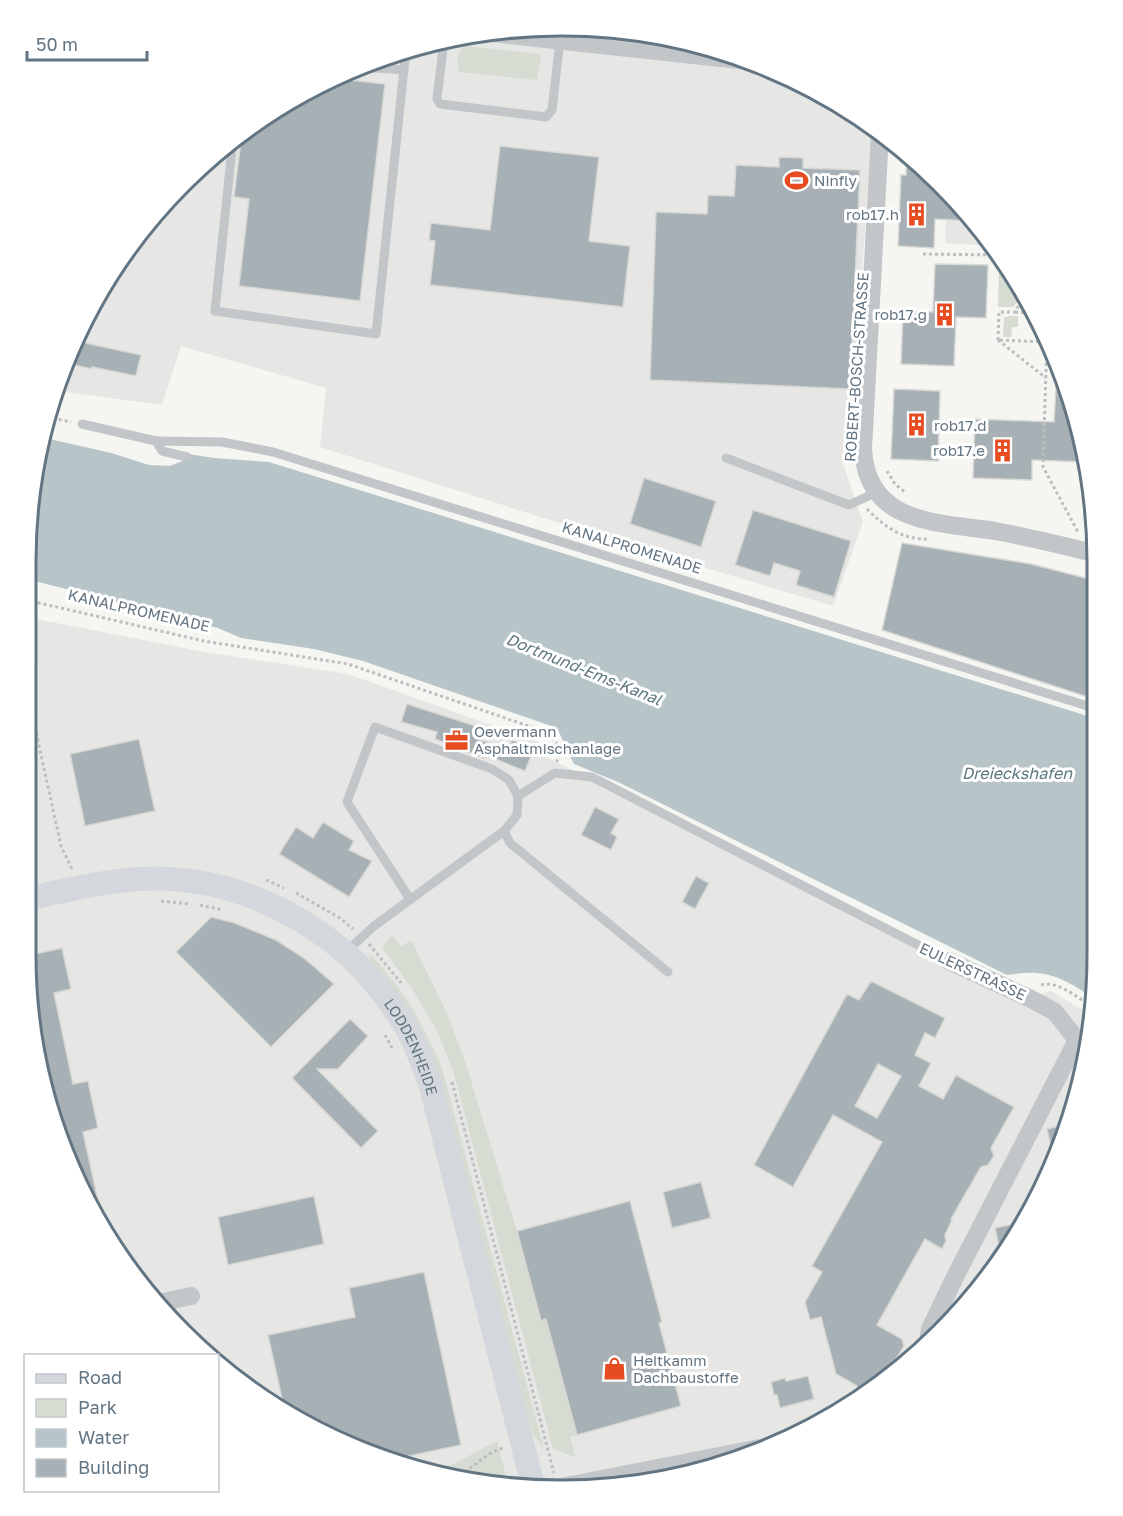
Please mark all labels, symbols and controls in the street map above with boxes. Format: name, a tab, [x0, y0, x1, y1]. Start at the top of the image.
scale bar	[27, 24, 147, 62]
text: 50 m	[36, 33, 78, 55]
sports icon: Ninfly	[783, 167, 809, 193]
place label: Ninfly	[814, 171, 858, 189]
building icon: rob17.h	[904, 201, 930, 227]
place label: rob17.h	[846, 205, 899, 223]
street label: ROBERT-BOSCH-STRASSE	[840, 271, 872, 463]
building icon: rob17.g	[932, 301, 958, 327]
place label: rob17.g	[874, 305, 927, 323]
building icon: rob17.d	[903, 412, 929, 438]
place label: rob17.d	[934, 416, 987, 434]
building icon: rob17.e	[990, 437, 1016, 463]
place label: rob17.e	[933, 441, 985, 459]
street label: KANALPROMENADE	[560, 517, 704, 577]
street label: KANALPROMENADE	[66, 585, 212, 635]
water label: Dortmund-Ems-Kanal	[503, 629, 665, 710]
place label: Oevermann Asphaltmischanlage	[474, 722, 621, 757]
office icon: Oevermann Asphaltmischanlage	[443, 727, 469, 753]
water label: Dreieckshafen	[962, 763, 1073, 783]
street label: EULERSTRASSE	[917, 938, 1029, 1004]
street label: LODDENHEIDE	[381, 995, 442, 1097]
place label: Heitkamm Dachbaustoffe	[633, 1351, 739, 1386]
legend	[24, 1354, 219, 1492]
shop icon: Heitkamm Dachbaustoffe	[602, 1356, 628, 1382]
text: Road	[78, 1366, 122, 1388]
text: Park	[78, 1396, 117, 1418]
text: Water	[78, 1426, 129, 1448]
text: Building	[78, 1456, 149, 1478]

